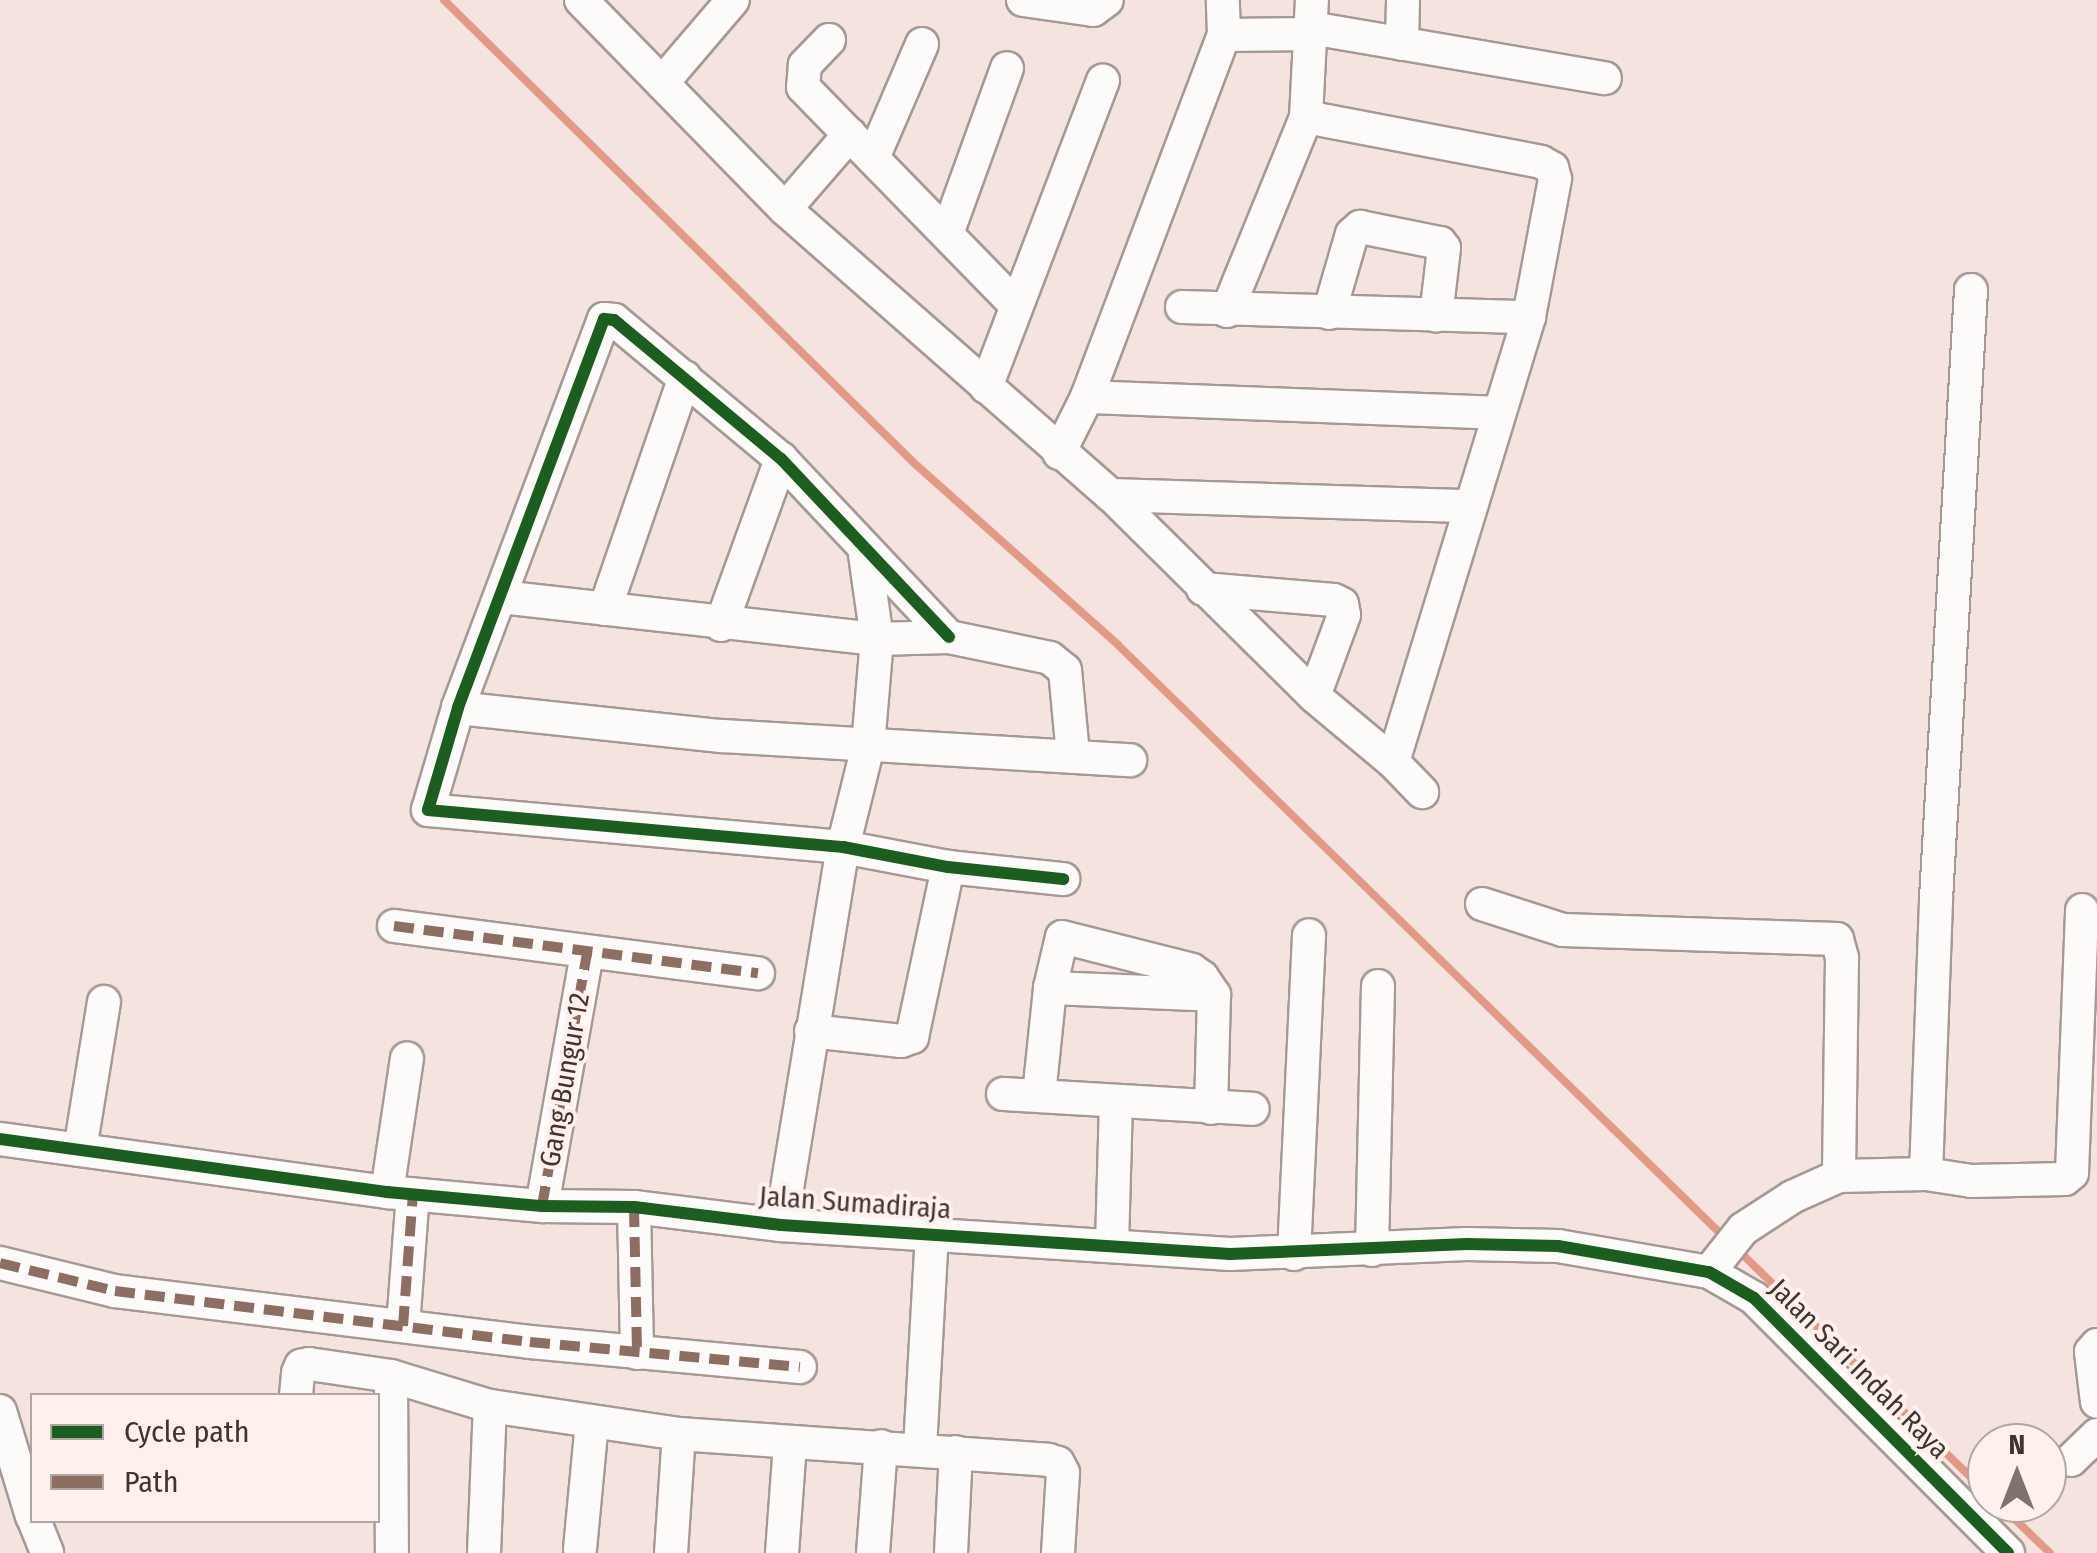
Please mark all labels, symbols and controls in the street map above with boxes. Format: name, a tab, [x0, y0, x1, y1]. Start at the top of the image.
street label: Gang Bungur 12	[533, 990, 597, 1170]
street label: Jalan Sumadiraja	[758, 1180, 952, 1226]
street label: Jalan Sari Indah Raya	[1762, 1272, 1956, 1466]
legend	[30, 1393, 380, 1523]
text: Cycle path	[124, 1414, 250, 1450]
north arrow	[1967, 1423, 2067, 1523]
text: N	[2009, 1428, 2025, 1461]
text: Path	[124, 1464, 178, 1500]

